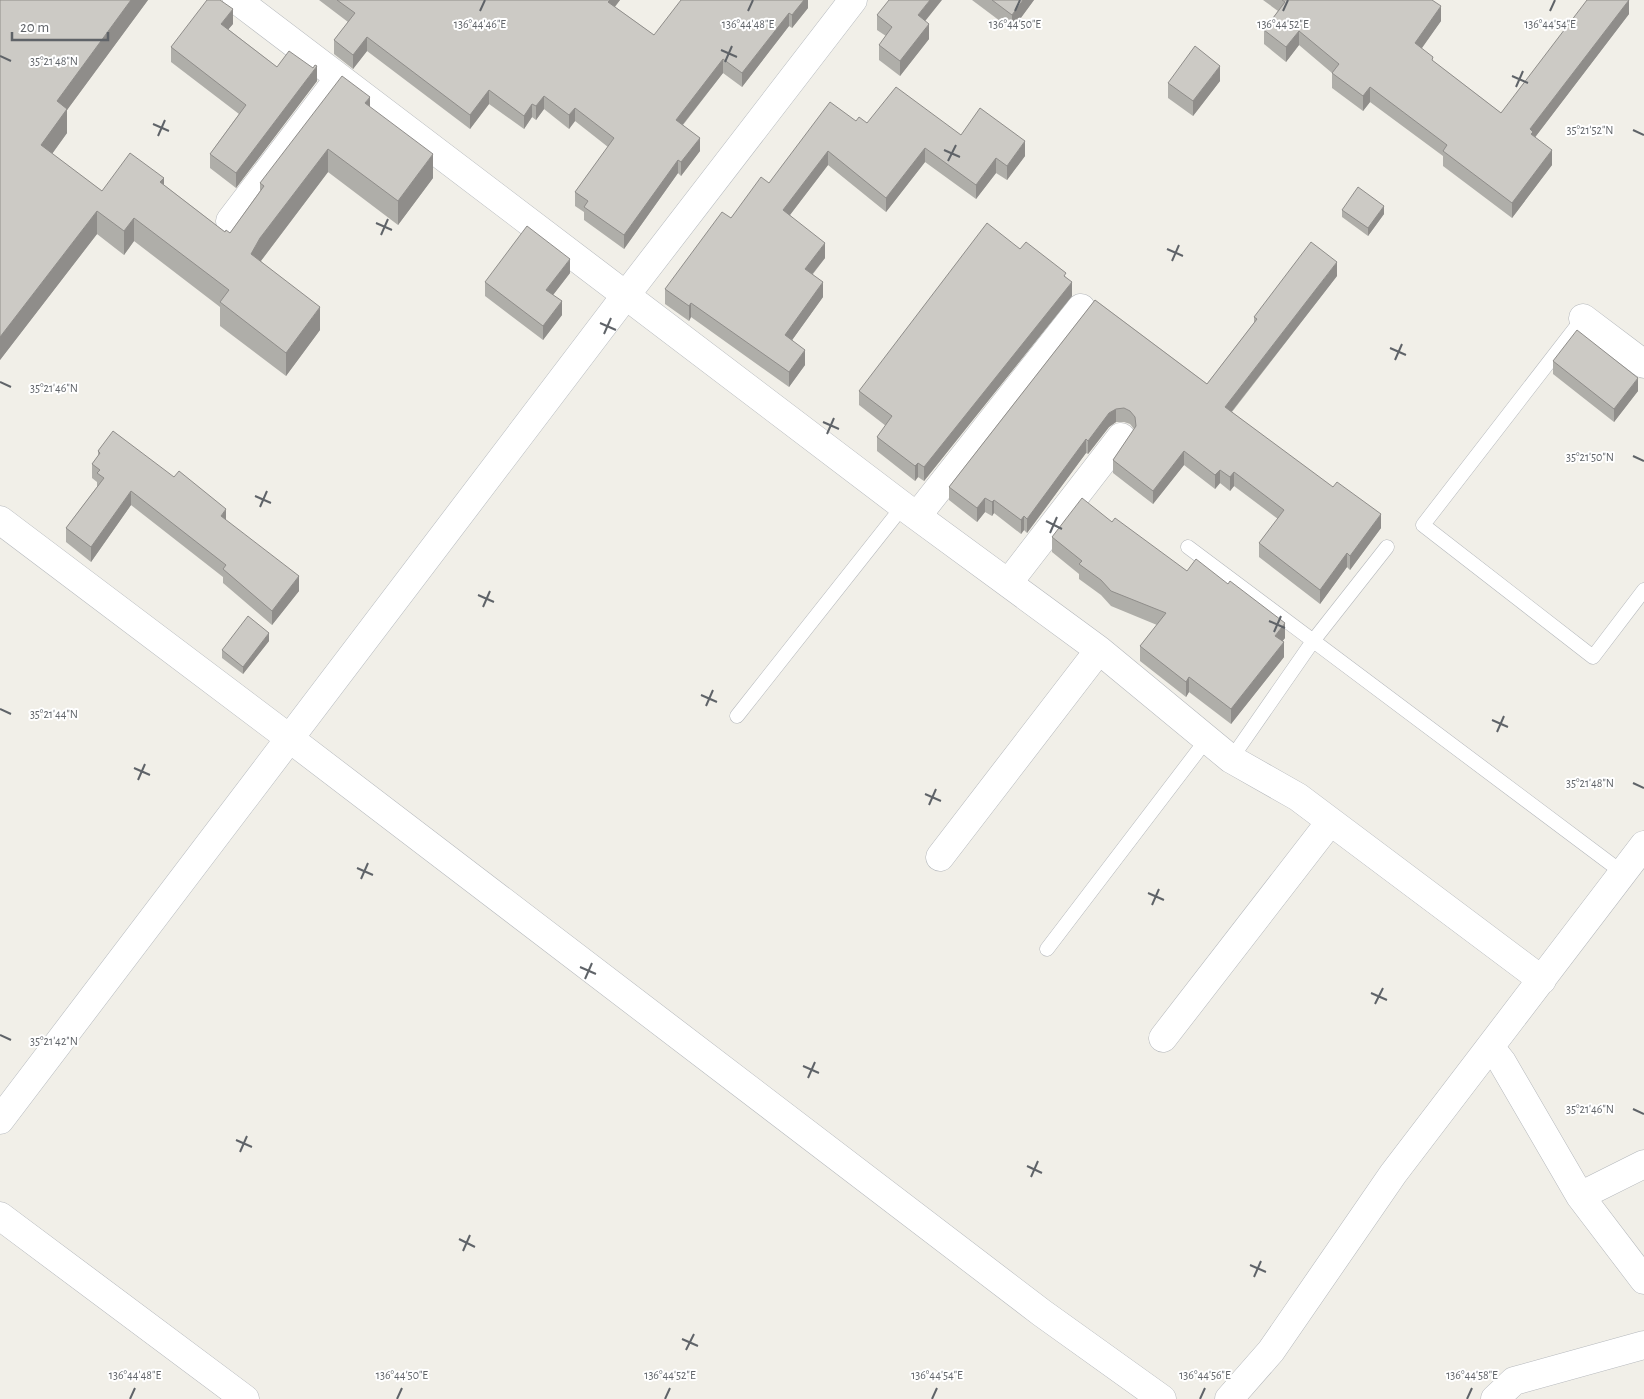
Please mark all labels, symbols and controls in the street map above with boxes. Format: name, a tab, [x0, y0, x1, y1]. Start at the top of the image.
scale bar	[12, 10, 109, 42]
text: 136°44'46"E	[454, 18, 506, 30]
text: 136°44'48"E	[722, 18, 774, 30]
text: 136°44'50"E	[989, 18, 1041, 30]
text: 136°44'52"E	[1257, 18, 1309, 30]
text: 136°44'54"E	[1524, 18, 1576, 30]
text: 20 m	[20, 20, 49, 35]
text: 35°21'48"N	[30, 55, 78, 67]
text: 35°21'52"N	[1566, 124, 1614, 136]
text: 35°21'46"N	[30, 382, 78, 394]
text: 35°21'50"N	[1566, 451, 1614, 463]
text: 35°21'44"N	[30, 708, 78, 720]
text: 35°21'48"N	[1566, 777, 1614, 789]
text: 35°21'42"N	[30, 1035, 78, 1047]
text: 35°21'46"N	[1566, 1103, 1614, 1115]
text: 136°44'48"E	[109, 1369, 161, 1381]
text: 136°44'50"E	[376, 1369, 428, 1381]
text: 136°44'52"E	[644, 1369, 696, 1381]
text: 136°44'54"E	[911, 1369, 963, 1381]
text: 136°44'56"E	[1179, 1369, 1231, 1381]
text: 136°44'58"E	[1446, 1369, 1498, 1381]

